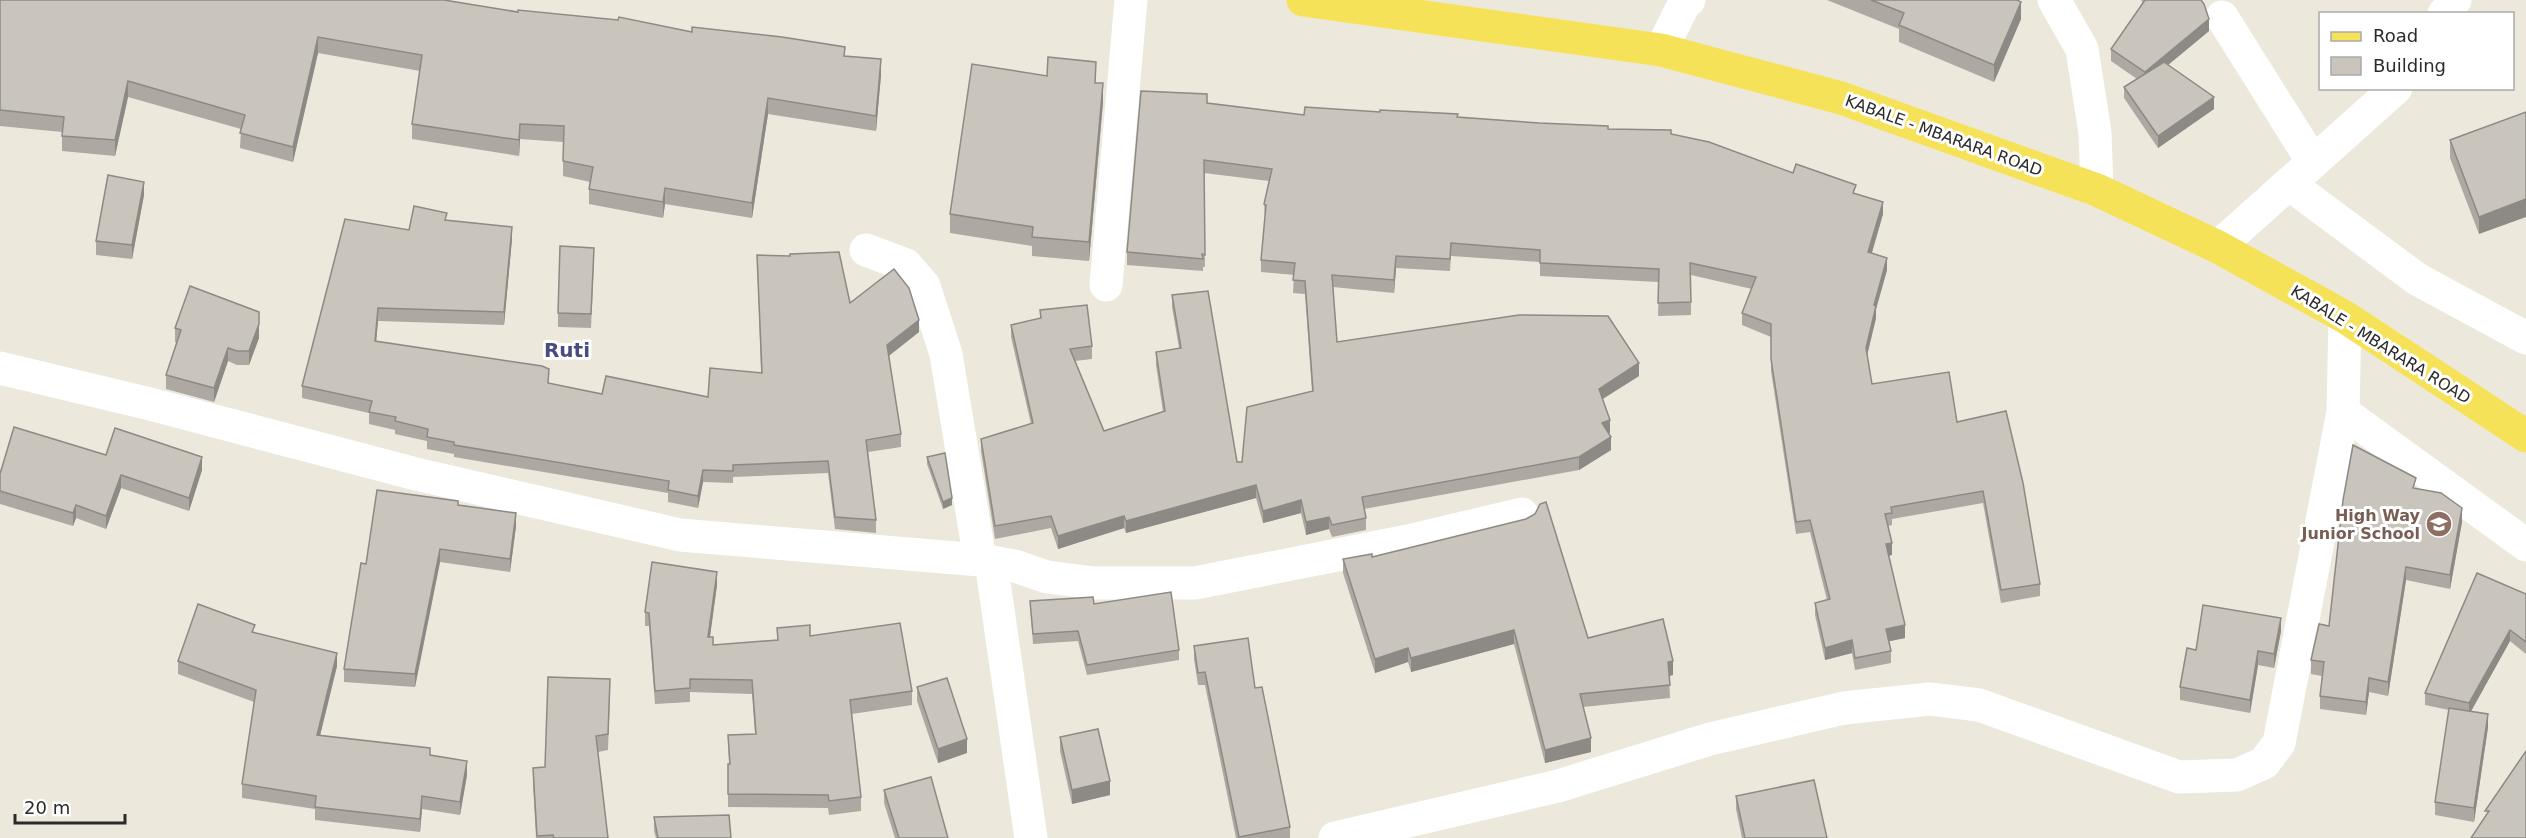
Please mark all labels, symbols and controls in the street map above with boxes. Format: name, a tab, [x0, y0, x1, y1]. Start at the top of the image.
legend	[2319, 12, 2514, 90]
text: Road	[2373, 25, 2418, 46]
text: Building	[2373, 55, 2446, 76]
street label: KABALE - MBARARA ROAD	[1843, 91, 2045, 180]
street label: KABALE - MBARARA ROAD	[2287, 281, 2474, 408]
district label: Ruti	[544, 338, 590, 362]
place label: High Way Junior School	[2300, 506, 2421, 543]
school or university icon: High Way Junior School	[2424, 509, 2454, 539]
scale bar	[15, 787, 124, 825]
text: 20 m	[24, 797, 70, 818]

